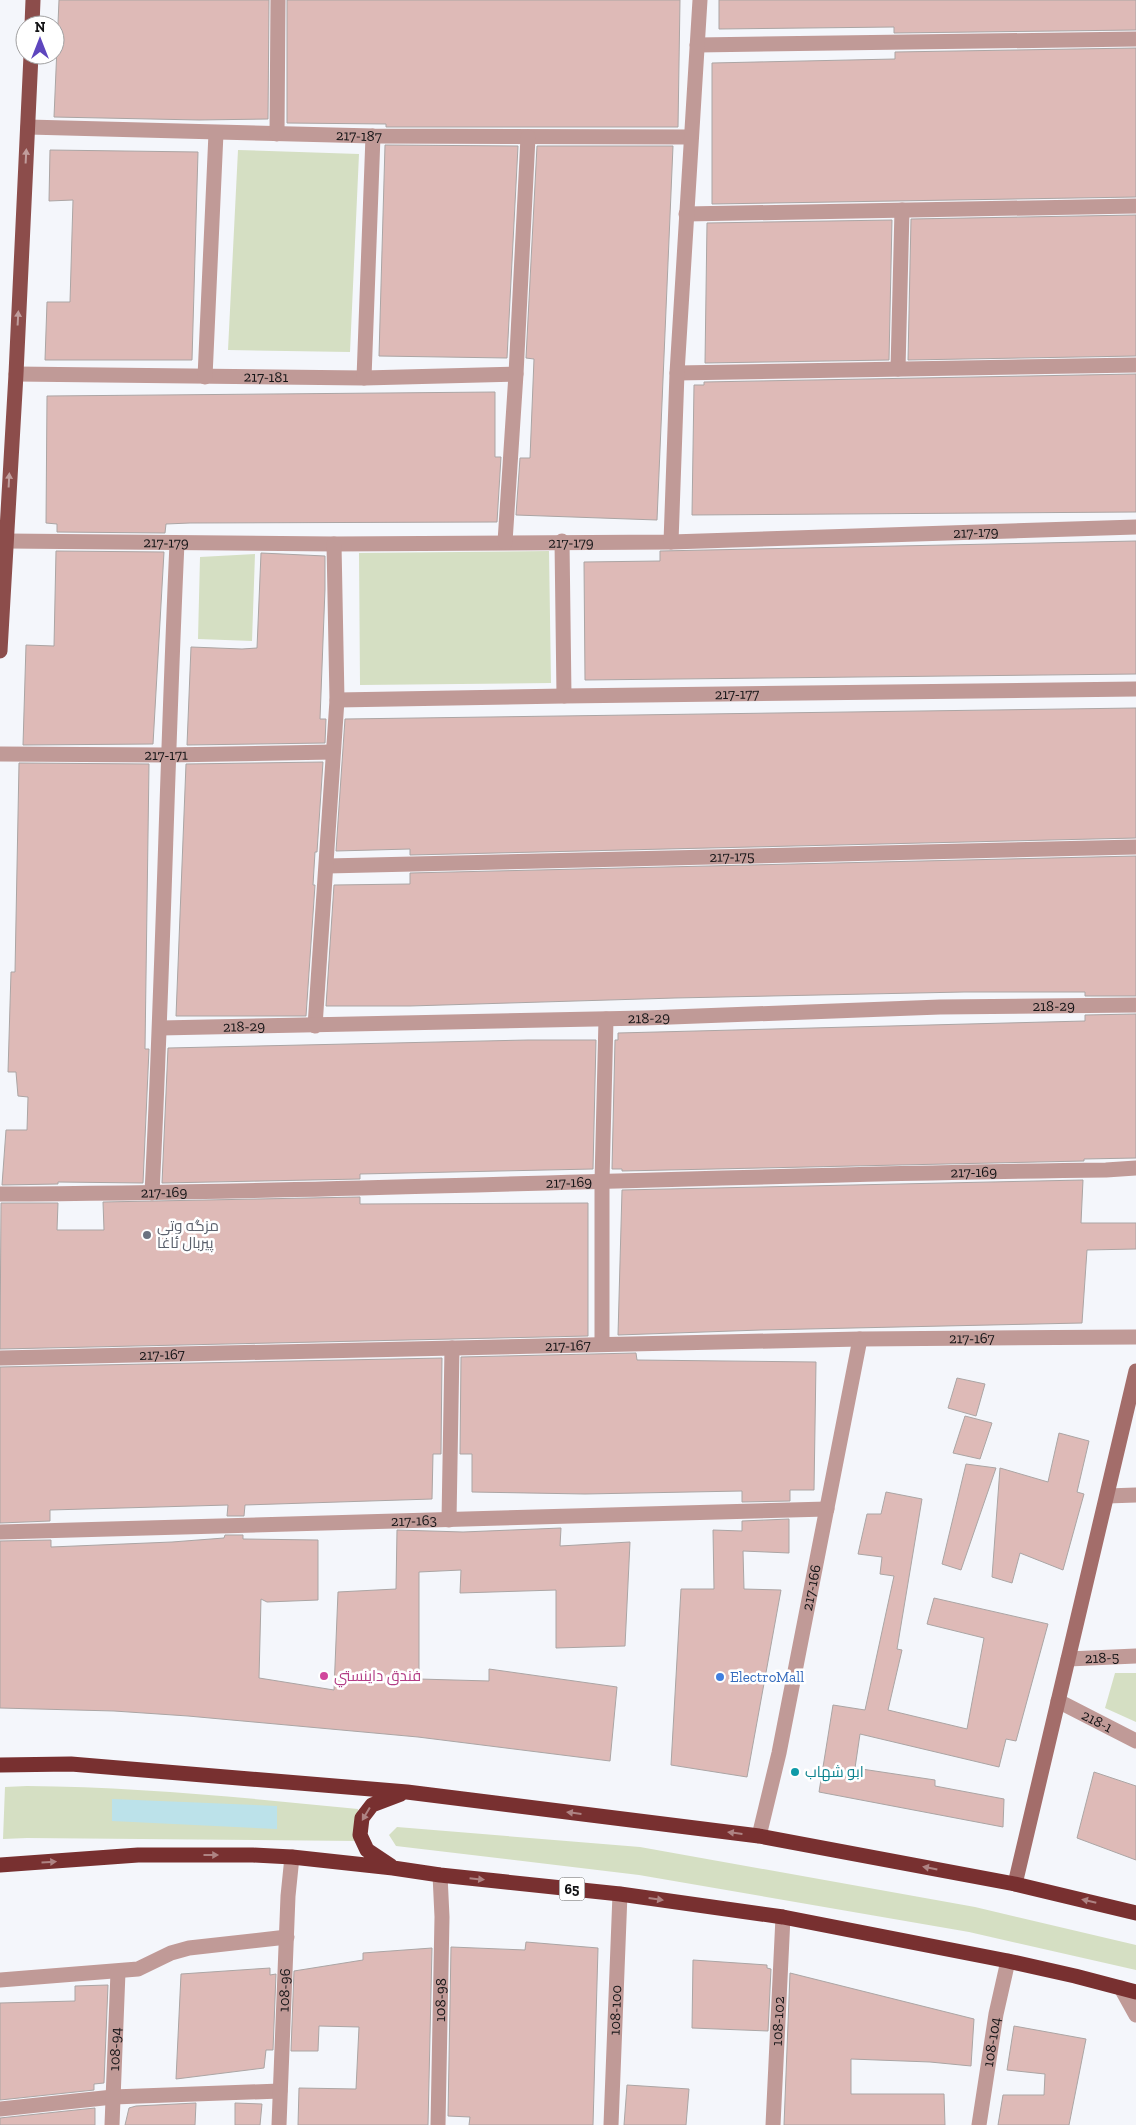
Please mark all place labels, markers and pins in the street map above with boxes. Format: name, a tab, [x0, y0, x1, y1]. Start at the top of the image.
place label: مزگه وتى پيربال ئاغا	[157, 1217, 219, 1253]
marker: مزگه وتى پيربال ئاغا	[141, 1229, 153, 1241]
place label: فندق داينستي	[334, 1667, 421, 1688]
place label: ElectroMall	[730, 1668, 804, 1686]
marker: فندق داينستي	[318, 1670, 330, 1682]
marker: ElectroMall	[714, 1671, 726, 1683]
place label: ابو شهاب	[805, 1763, 864, 1782]
marker: ابو شهاب	[789, 1766, 801, 1778]

